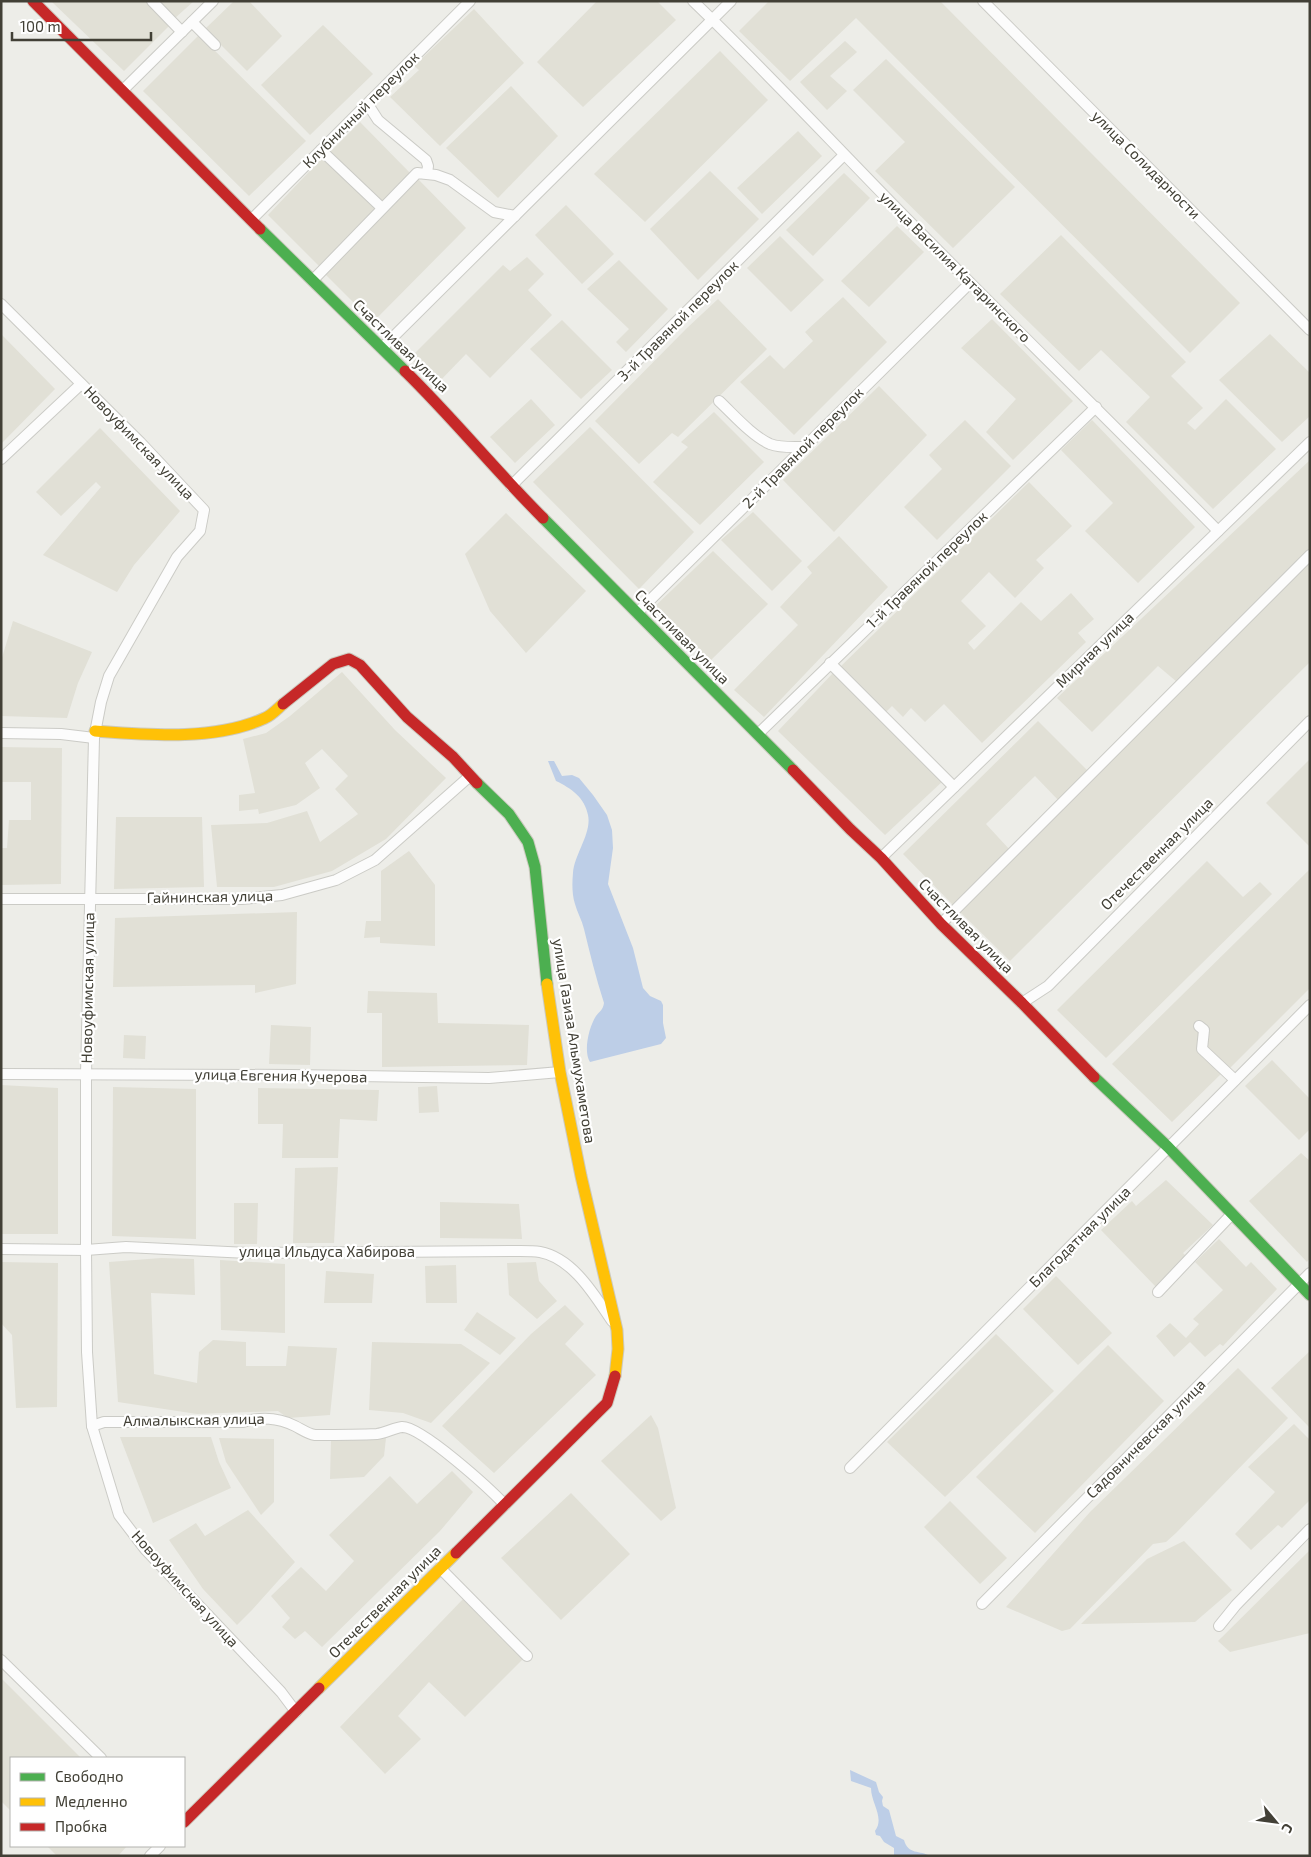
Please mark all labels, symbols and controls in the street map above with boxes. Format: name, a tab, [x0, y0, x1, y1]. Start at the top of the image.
scale bar	[12, 10, 151, 42]
text: 100 m	[20, 17, 61, 35]
street label: Клубничный переулок	[298, 47, 423, 172]
street label: улица Солидарности	[1088, 106, 1205, 223]
street label: улица Василия Катаринского	[876, 187, 1035, 346]
street label: 3-й Травяной переулок	[613, 256, 742, 385]
street label: Счастливая улица	[349, 295, 453, 396]
street label: Новоуфимская улица	[80, 382, 199, 504]
street label: 2-й Травяной переулок	[738, 383, 867, 512]
street label: 1-й Травяной переулок	[862, 507, 991, 632]
street label: Счастливая улица	[631, 585, 734, 688]
street label: Мирная улица	[1052, 608, 1138, 692]
street label: Отечественная улица	[1096, 793, 1217, 914]
street label: Счастливая улица	[915, 874, 1018, 977]
street label: Гайнинская улица	[147, 886, 273, 907]
street label: Новоуфимская улица	[77, 912, 98, 1064]
street label: улица Газиза Альмухаметова	[549, 937, 600, 1145]
street label: улица Евгения Кучерова	[195, 1064, 367, 1087]
street label: Благодатная улица	[1025, 1182, 1134, 1291]
street label: улица Ильдуса Хабирова	[239, 1242, 415, 1261]
street label: Садовничевская улица	[1082, 1375, 1209, 1502]
street label: Алмалыкская улица	[123, 1409, 265, 1430]
street label: Новоуфимская улица	[128, 1526, 243, 1651]
street label: Отечественная улица	[324, 1541, 445, 1662]
legend	[10, 1757, 185, 1847]
text: Свободно	[55, 1767, 124, 1785]
text: Медленно	[55, 1792, 128, 1810]
north arrow	[1251, 1797, 1301, 1847]
text: Пробка	[55, 1817, 107, 1835]
text: С	[1278, 1821, 1297, 1836]

